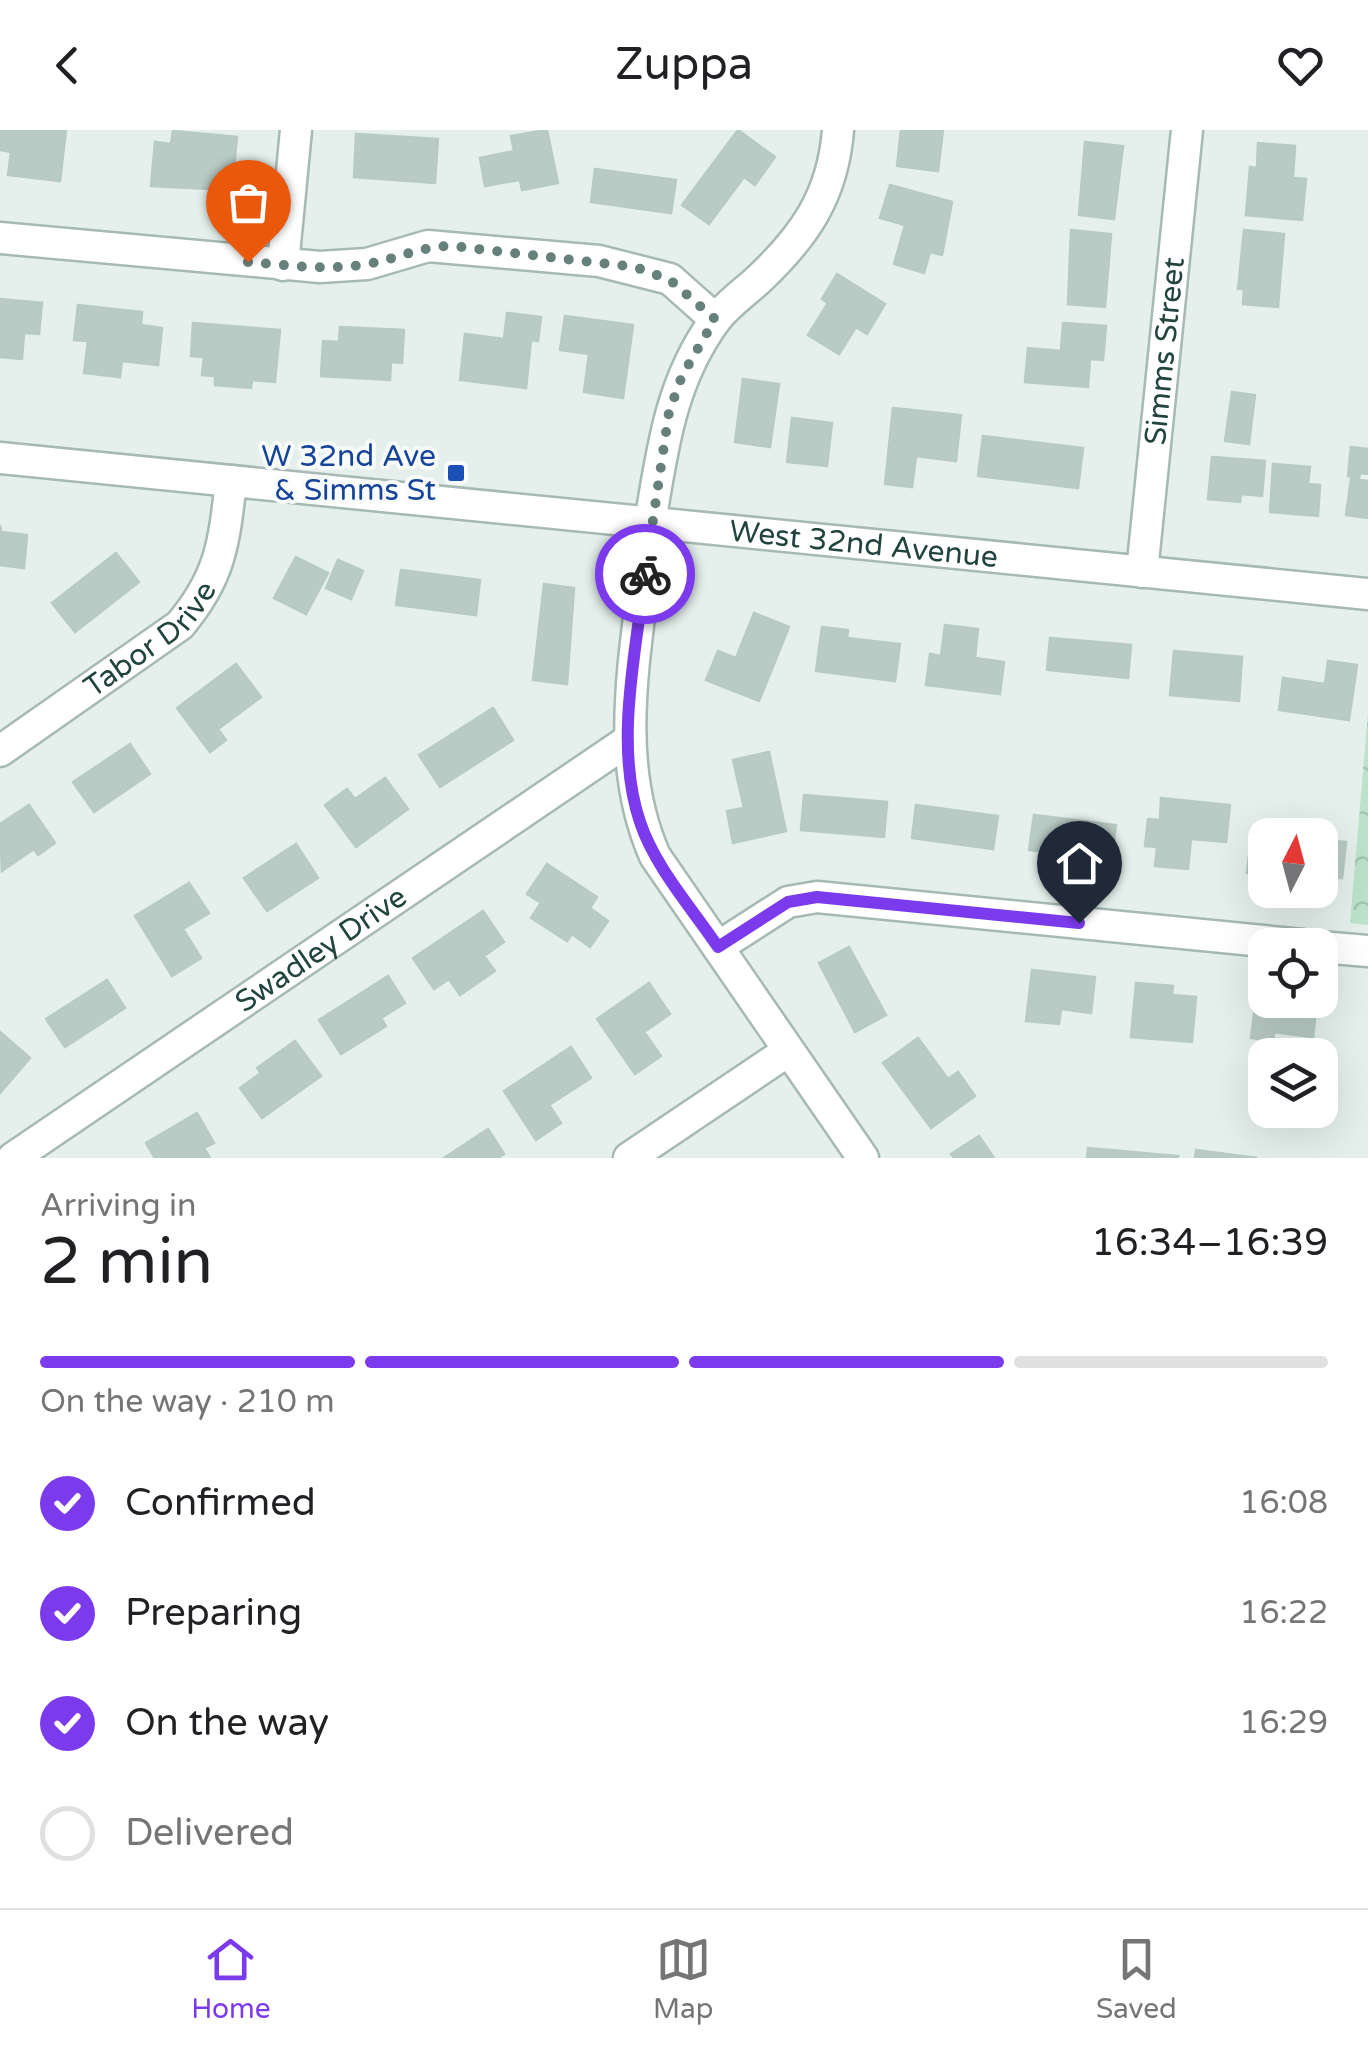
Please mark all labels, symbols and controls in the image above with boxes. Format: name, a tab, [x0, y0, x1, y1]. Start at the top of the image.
icon: back	[40, 38, 95, 93]
text: Zuppa	[615, 38, 753, 92]
icon: heart	[1273, 38, 1328, 93]
pin	[206, 160, 291, 263]
icon: bag	[221, 175, 276, 230]
street label: Simms Street	[1137, 255, 1192, 447]
place label: W 32nd Ave & Simms St	[261, 438, 436, 509]
marker: W 32nd Ave & Simms St	[445, 462, 467, 484]
street label: West 32nd Avenue	[728, 512, 1000, 576]
courier	[595, 524, 695, 624]
icon: bike	[618, 547, 673, 602]
street label: Tabor Drive	[77, 575, 224, 705]
north arrow	[1248, 818, 1338, 908]
map controls	[1248, 818, 1338, 1128]
pin	[1037, 821, 1122, 924]
icon: home	[1052, 836, 1107, 891]
street label: Swadley Drive	[228, 878, 414, 1020]
button: locate	[1248, 928, 1338, 1018]
button: layers	[1248, 1038, 1338, 1128]
text: Arriving in	[40, 1187, 197, 1225]
text: 16:34–16:39	[1091, 1220, 1328, 1266]
text: 2 min	[40, 1223, 213, 1302]
text: On the way · 210 m	[40, 1383, 335, 1421]
icon: check	[40, 1476, 95, 1531]
text: Confirmed	[125, 1480, 316, 1526]
text: 16:08	[1239, 1484, 1328, 1522]
icon: check	[40, 1586, 95, 1641]
text: Preparing	[125, 1590, 302, 1636]
text: 16:22	[1239, 1594, 1328, 1632]
icon: check	[40, 1696, 95, 1751]
text: On the way	[125, 1700, 329, 1746]
text: 16:29	[1239, 1704, 1328, 1742]
text: Delivered	[125, 1810, 294, 1856]
tab: Home	[191, 1932, 271, 2026]
tab: Map	[653, 1932, 713, 2026]
tab: Saved	[1096, 1932, 1177, 2026]

